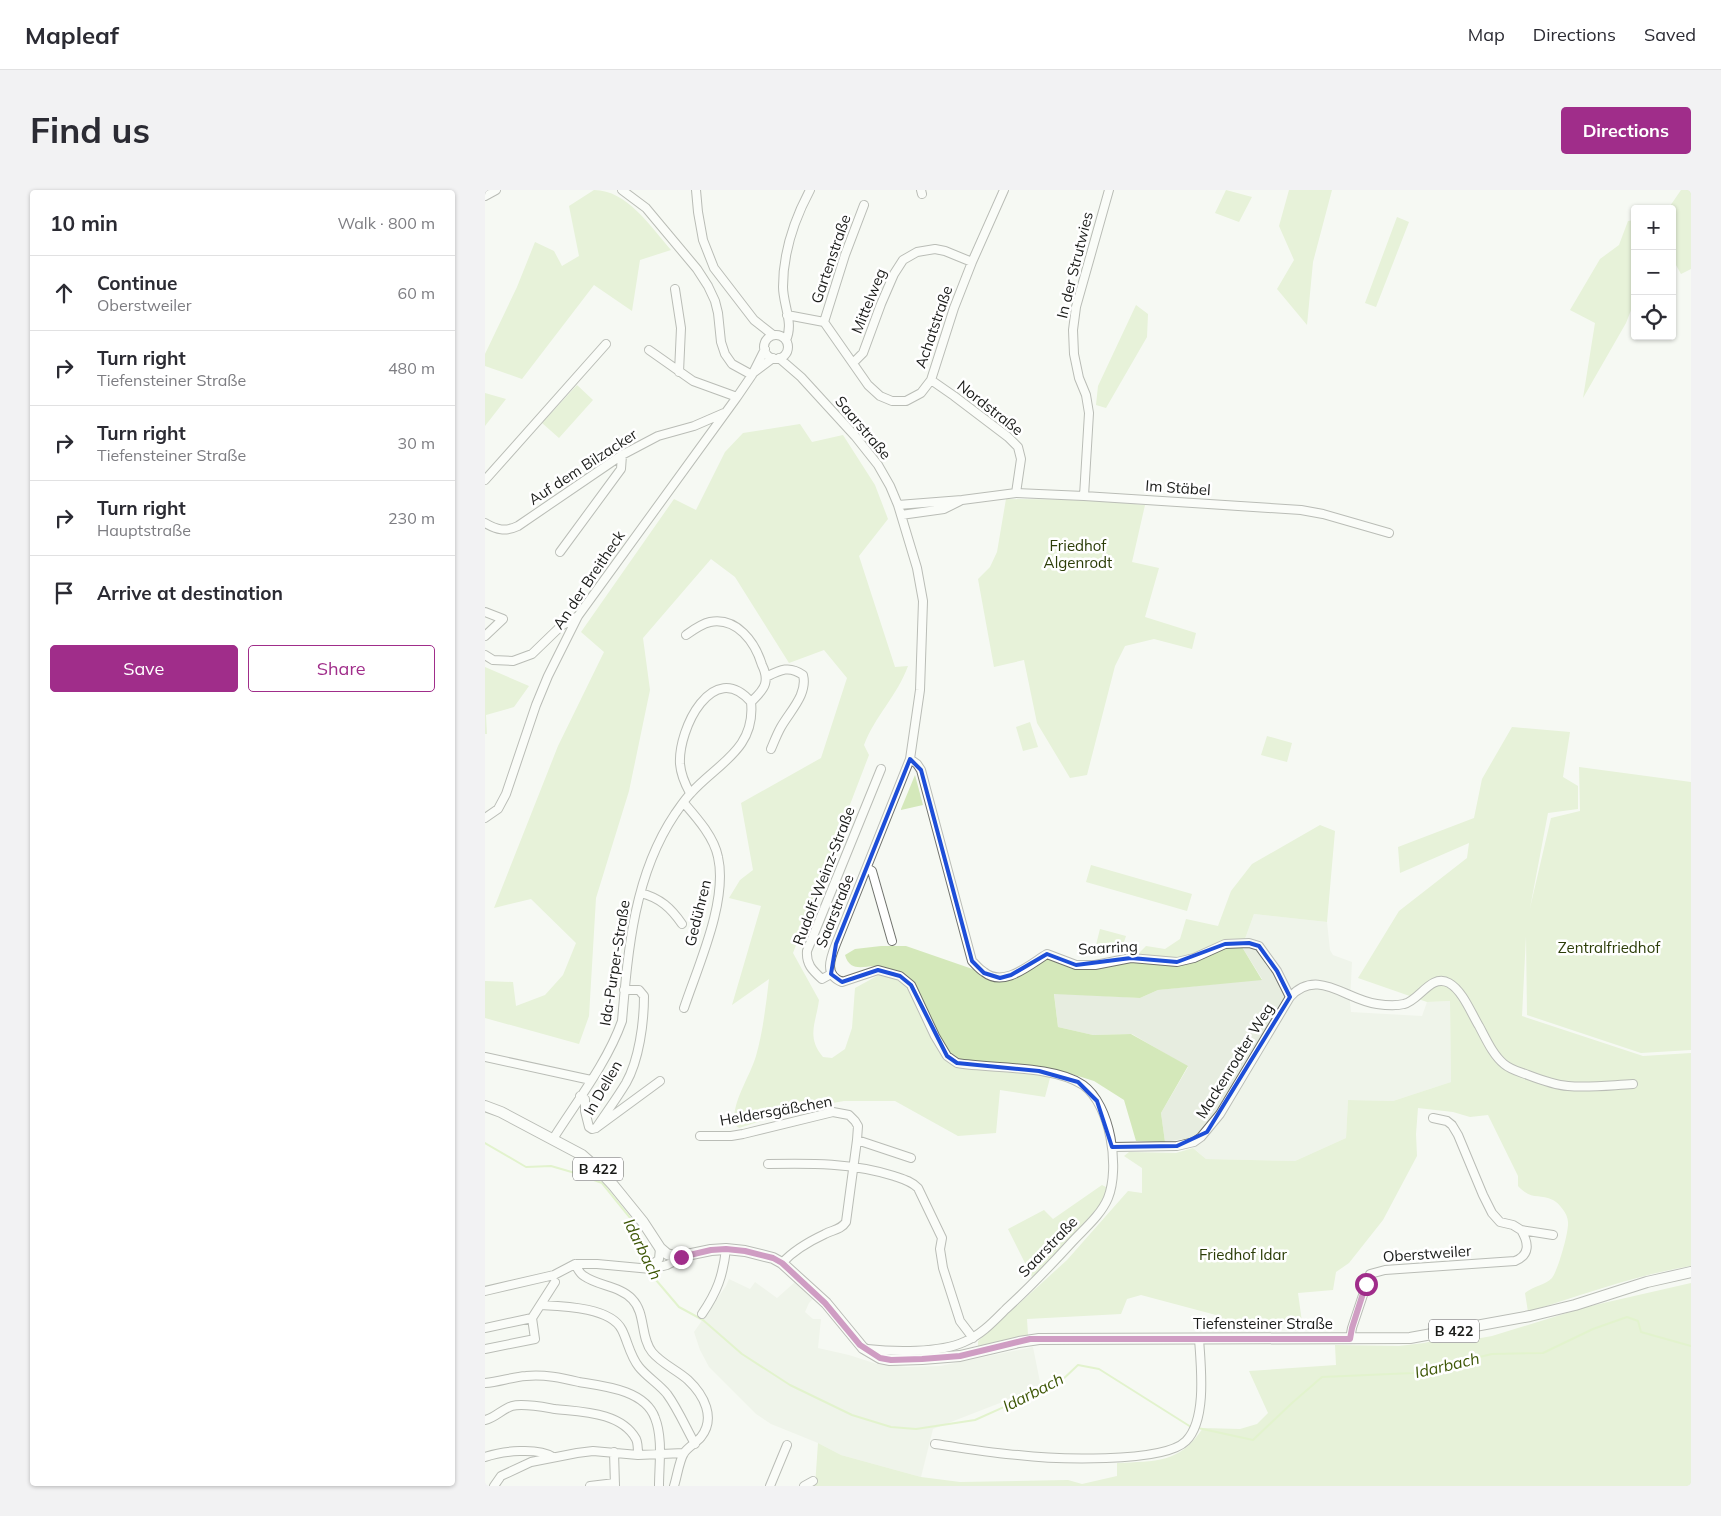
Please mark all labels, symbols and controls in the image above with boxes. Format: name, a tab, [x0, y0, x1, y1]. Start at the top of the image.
text: Mapleaf	[25, 20, 119, 50]
text: Map	[1468, 23, 1505, 46]
text: Directions	[1533, 23, 1616, 46]
text: Saved	[1644, 23, 1696, 46]
button: Directions	[1561, 107, 1691, 154]
text: Find us	[30, 108, 150, 152]
map controls	[1631, 205, 1676, 340]
button: +	[1631, 205, 1676, 250]
text: 10 min	[50, 210, 118, 236]
street label: In der Strutwies	[1052, 210, 1097, 320]
street label: Gartenstraße	[806, 212, 855, 306]
text: Walk · 800 m	[337, 213, 435, 233]
button: −	[1631, 250, 1676, 295]
street label: Mittelweg	[847, 265, 890, 336]
text: Continue	[97, 271, 177, 295]
icon: ahead	[50, 279, 78, 307]
text: 60 m	[398, 283, 435, 303]
street label: Achatstraße	[911, 283, 957, 371]
text: Oberstweiler	[97, 295, 192, 315]
button: locate	[1631, 295, 1676, 340]
text: Turn right	[97, 346, 186, 370]
icon: right	[50, 354, 78, 382]
text: 480 m	[388, 358, 435, 378]
text: Tiefensteiner Straße	[97, 370, 246, 390]
street label: Nordstraße	[953, 376, 1027, 439]
street label: Saarstraße	[831, 392, 896, 463]
text: Turn right	[97, 421, 186, 445]
street label: Auf dem Bilzacker	[525, 424, 641, 509]
icon: right	[50, 429, 78, 457]
text: 30 m	[398, 433, 435, 453]
text: Tiefensteiner Straße	[97, 445, 246, 465]
street label: Im Stäbel	[1145, 476, 1211, 499]
text: Turn right	[97, 496, 186, 520]
icon: right	[50, 504, 78, 532]
text: 230 m	[388, 508, 435, 528]
text: Hauptstraße	[97, 520, 191, 540]
street label: An der Breitheck	[549, 527, 629, 633]
park label: Friedhof Algenrodt	[1044, 536, 1112, 572]
icon: arrive	[50, 579, 78, 607]
text: Arrive at destination	[97, 581, 283, 605]
button: Save	[50, 645, 238, 692]
button: Share	[248, 645, 435, 692]
street label: Rudolf-Weinz-Straße	[788, 804, 859, 948]
street label: Saarstraße	[811, 871, 858, 950]
street label: Gedühren	[680, 878, 715, 948]
street label: Ida-Purper-Straße	[595, 899, 634, 1027]
street label: Saarring	[1078, 936, 1138, 959]
park label: Zentralfriedhof	[1558, 938, 1661, 957]
street label: Mackenrodter Weg	[1191, 1000, 1278, 1122]
street label: In Dellen	[579, 1057, 626, 1119]
street label: Heldersgäßchen	[718, 1091, 834, 1130]
road number: B 422	[573, 1158, 623, 1181]
street label: Saarstraße	[1014, 1212, 1081, 1281]
water label: Idarbach	[620, 1215, 666, 1283]
street label: Oberstweiler	[1382, 1241, 1472, 1266]
park label: Friedhof Idar	[1199, 1245, 1288, 1264]
route end	[670, 1246, 693, 1269]
route start	[1355, 1273, 1378, 1296]
street label: Tiefensteiner Straße	[1193, 1314, 1333, 1333]
road number: B 422	[1429, 1320, 1479, 1342]
water label: Idarbach	[1413, 1348, 1481, 1382]
water label: Idarbach	[999, 1368, 1067, 1416]

